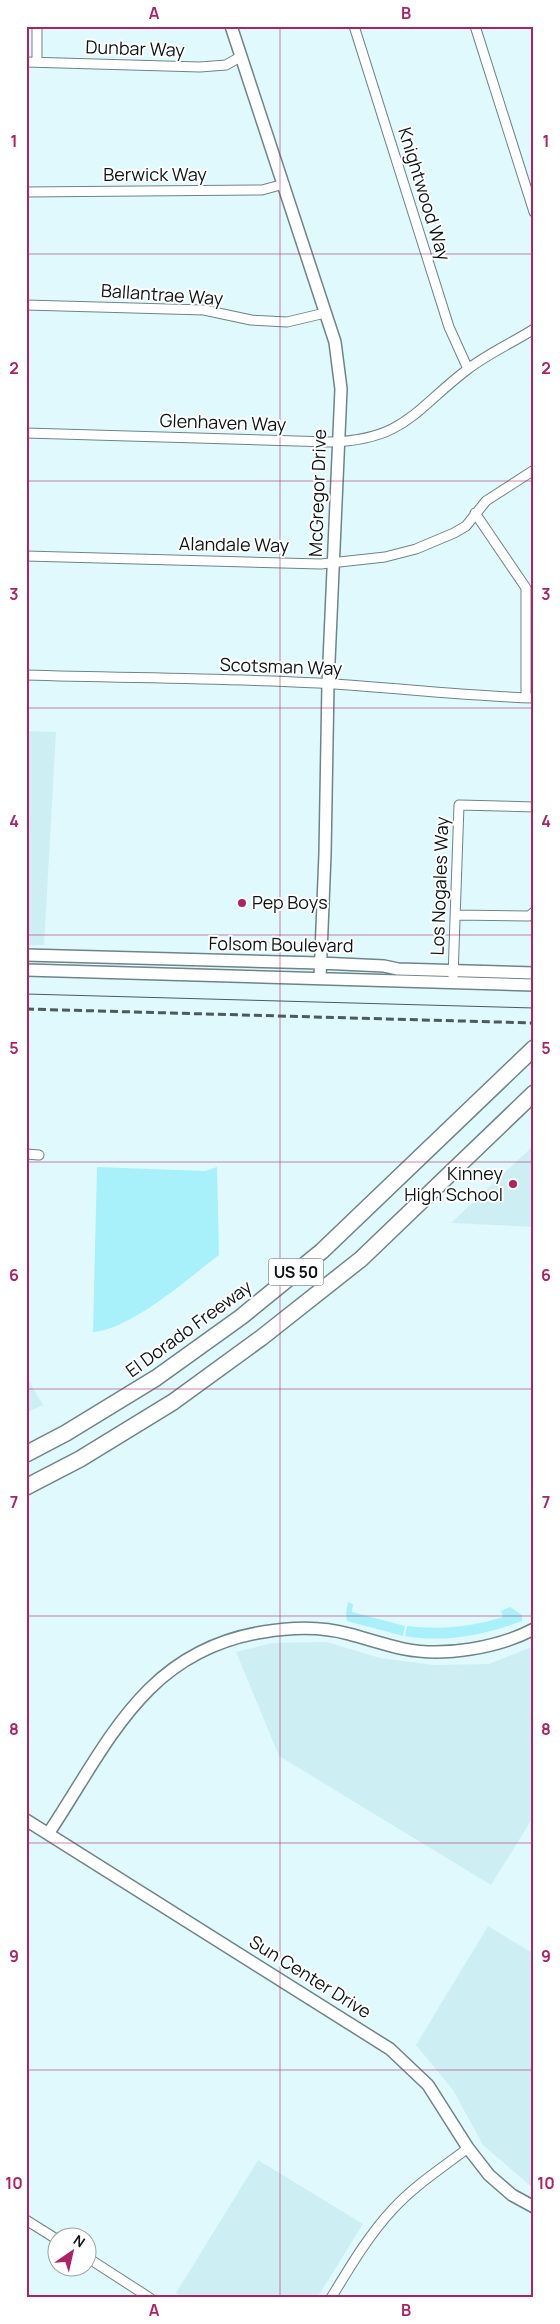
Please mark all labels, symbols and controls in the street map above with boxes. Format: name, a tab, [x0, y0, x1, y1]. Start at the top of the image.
text: A	[149, 2, 160, 24]
text: B	[401, 2, 411, 24]
street label: Dunbar Way	[85, 34, 186, 62]
street label: Knightwood Way	[393, 124, 457, 264]
text: 1	[10, 130, 18, 152]
text: 1	[542, 130, 550, 152]
street label: Berwick Way	[103, 162, 207, 186]
street label: Ballantrae Way	[100, 278, 225, 310]
text: 2	[9, 357, 19, 379]
text: 2	[541, 357, 551, 379]
street label: Glenhaven Way	[159, 408, 287, 436]
street label: McGregor Drive	[303, 429, 331, 557]
street label: Alandale Way	[179, 531, 290, 557]
text: 3	[9, 583, 19, 605]
text: 3	[541, 583, 551, 605]
street label: Scotsman Way	[219, 652, 343, 680]
text: 4	[9, 810, 19, 832]
text: 4	[541, 810, 551, 832]
street label: Los Nogales Way	[425, 816, 453, 956]
place label: Pep Boys	[252, 890, 328, 914]
marker: Pep Boys	[236, 897, 248, 909]
street label: Folsom Boulevard	[208, 931, 354, 957]
text: 5	[9, 1037, 19, 1059]
text: 5	[541, 1037, 551, 1059]
place label: Kinney High School	[404, 1161, 504, 1206]
marker: Kinney High School	[507, 1178, 519, 1190]
road number: US 50	[268, 1258, 324, 1286]
text: 6	[9, 1264, 19, 1286]
text: 6	[541, 1264, 551, 1286]
street label: El Dorado Freeway	[121, 1274, 257, 1382]
text: 7	[10, 1491, 18, 1513]
text: 7	[542, 1491, 550, 1513]
text: 8	[9, 1718, 19, 1740]
text: 8	[541, 1718, 551, 1740]
street label: Sun Center Drive	[245, 1929, 376, 2023]
text: 9	[9, 1945, 19, 1967]
text: 9	[541, 1945, 551, 1967]
text: 10	[5, 2172, 23, 2194]
text: 10	[537, 2172, 555, 2194]
north arrow	[48, 2226, 98, 2276]
text: N	[70, 2230, 89, 2251]
text: A	[149, 2299, 160, 2321]
text: B	[401, 2299, 411, 2321]

